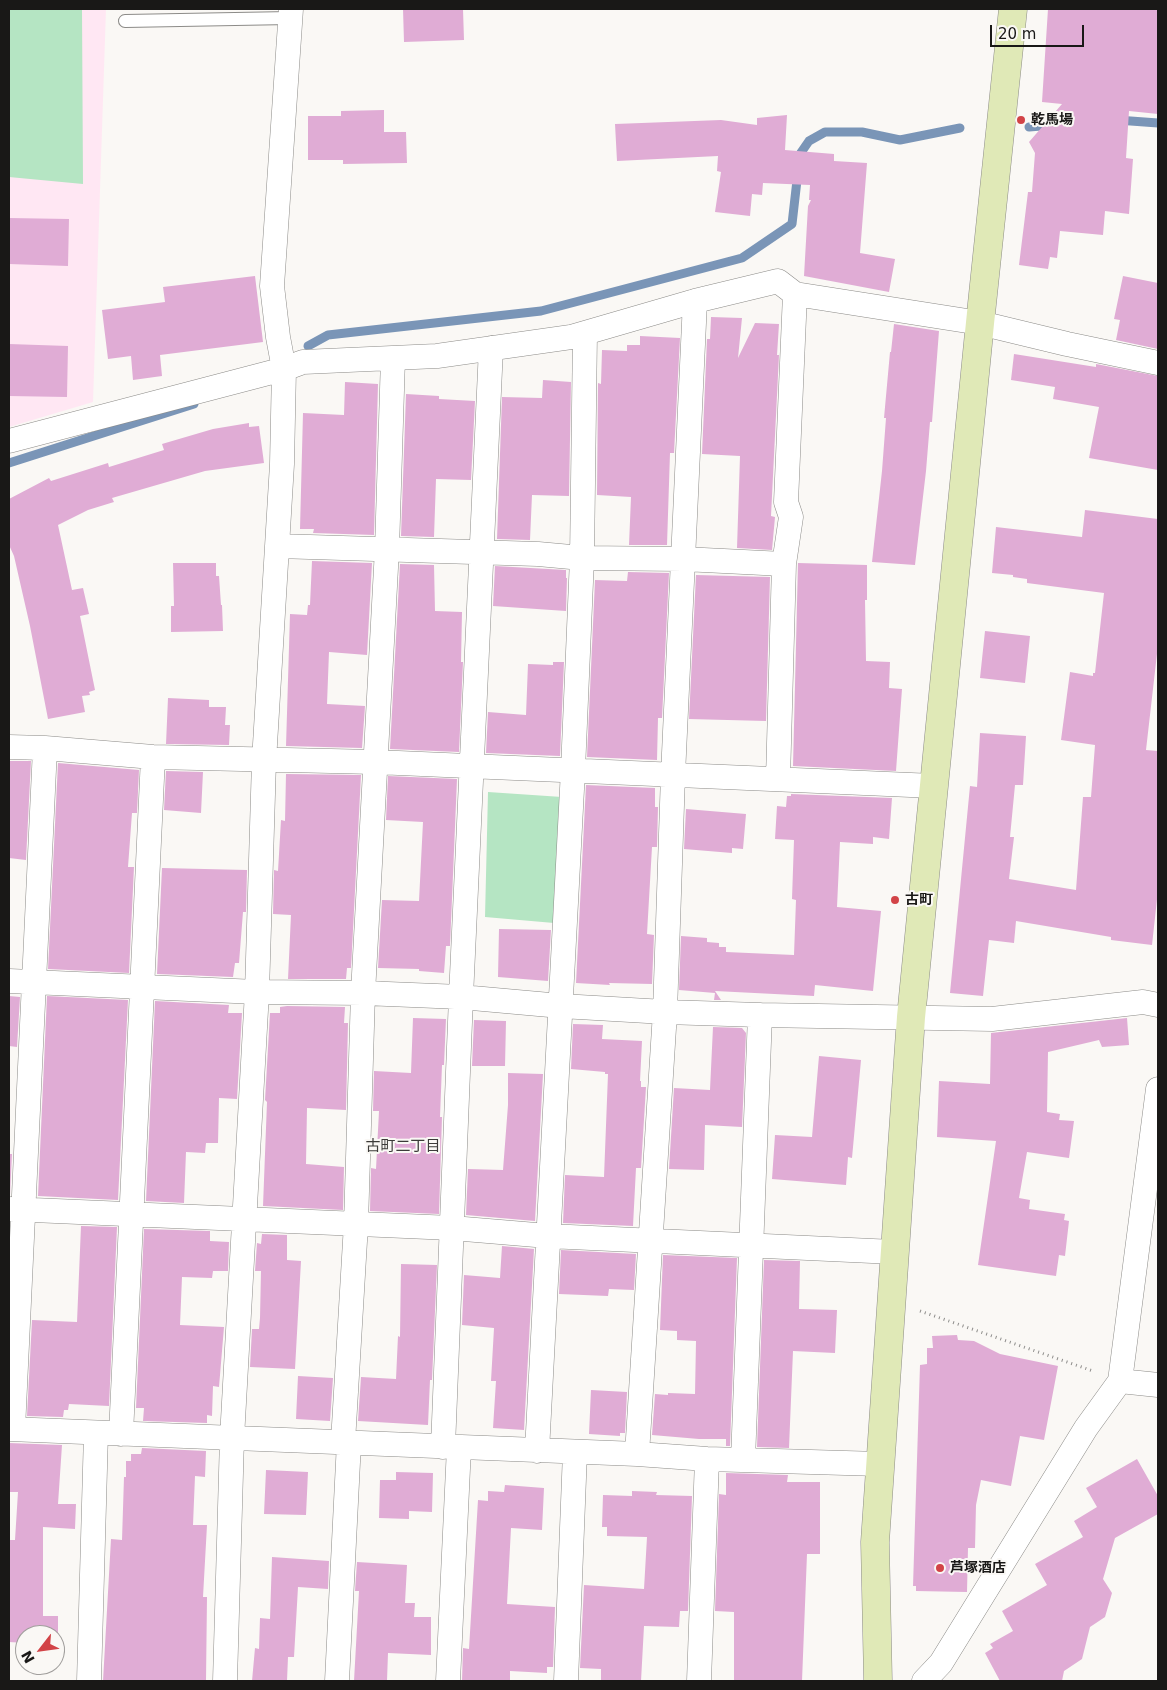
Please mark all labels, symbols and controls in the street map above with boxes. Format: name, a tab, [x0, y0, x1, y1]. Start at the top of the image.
scale bar	[992, 15, 1086, 47]
text: 20 m	[998, 25, 1036, 43]
place label: 乾馬場	[1031, 112, 1073, 128]
marker: 乾馬場	[1015, 114, 1027, 126]
place label: 古町	[905, 892, 933, 908]
marker: 古町	[889, 894, 901, 906]
district label: 古町二丁目	[366, 1138, 440, 1156]
place label: 芦塚酒店	[950, 1560, 1006, 1576]
marker: 芦塚酒店	[934, 1562, 946, 1574]
north arrow	[15, 1625, 65, 1675]
text: N	[18, 1648, 38, 1666]

